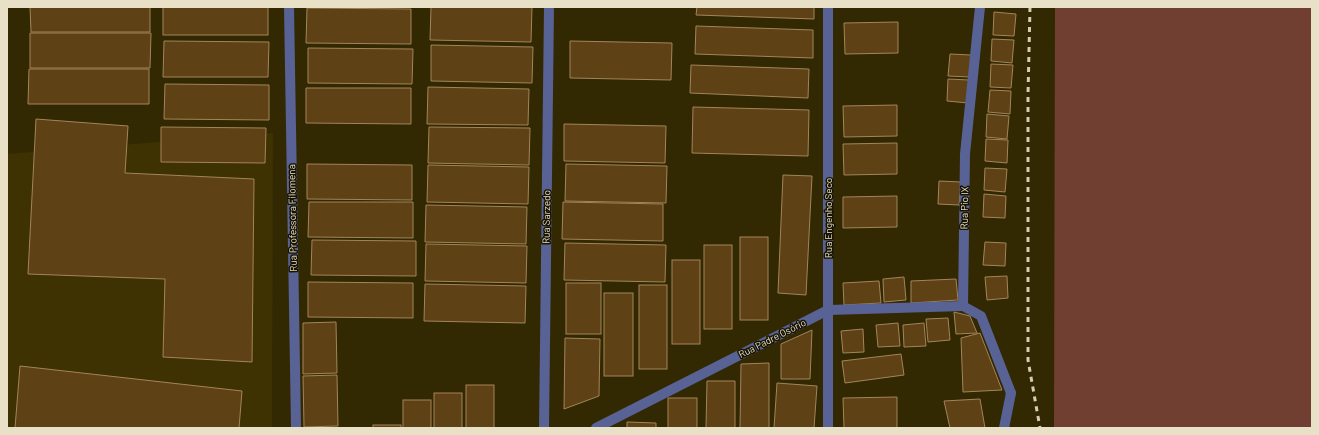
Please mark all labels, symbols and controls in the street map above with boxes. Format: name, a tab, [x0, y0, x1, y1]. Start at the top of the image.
street label: Rua Professora Filomena	[285, 164, 299, 272]
street label: Rua Engenho Seco	[822, 178, 834, 258]
street label: Rua Pio IX	[958, 186, 970, 230]
street label: Rua Sarzedo	[540, 190, 552, 244]
street label: Rua Padre Osório	[736, 316, 808, 360]

